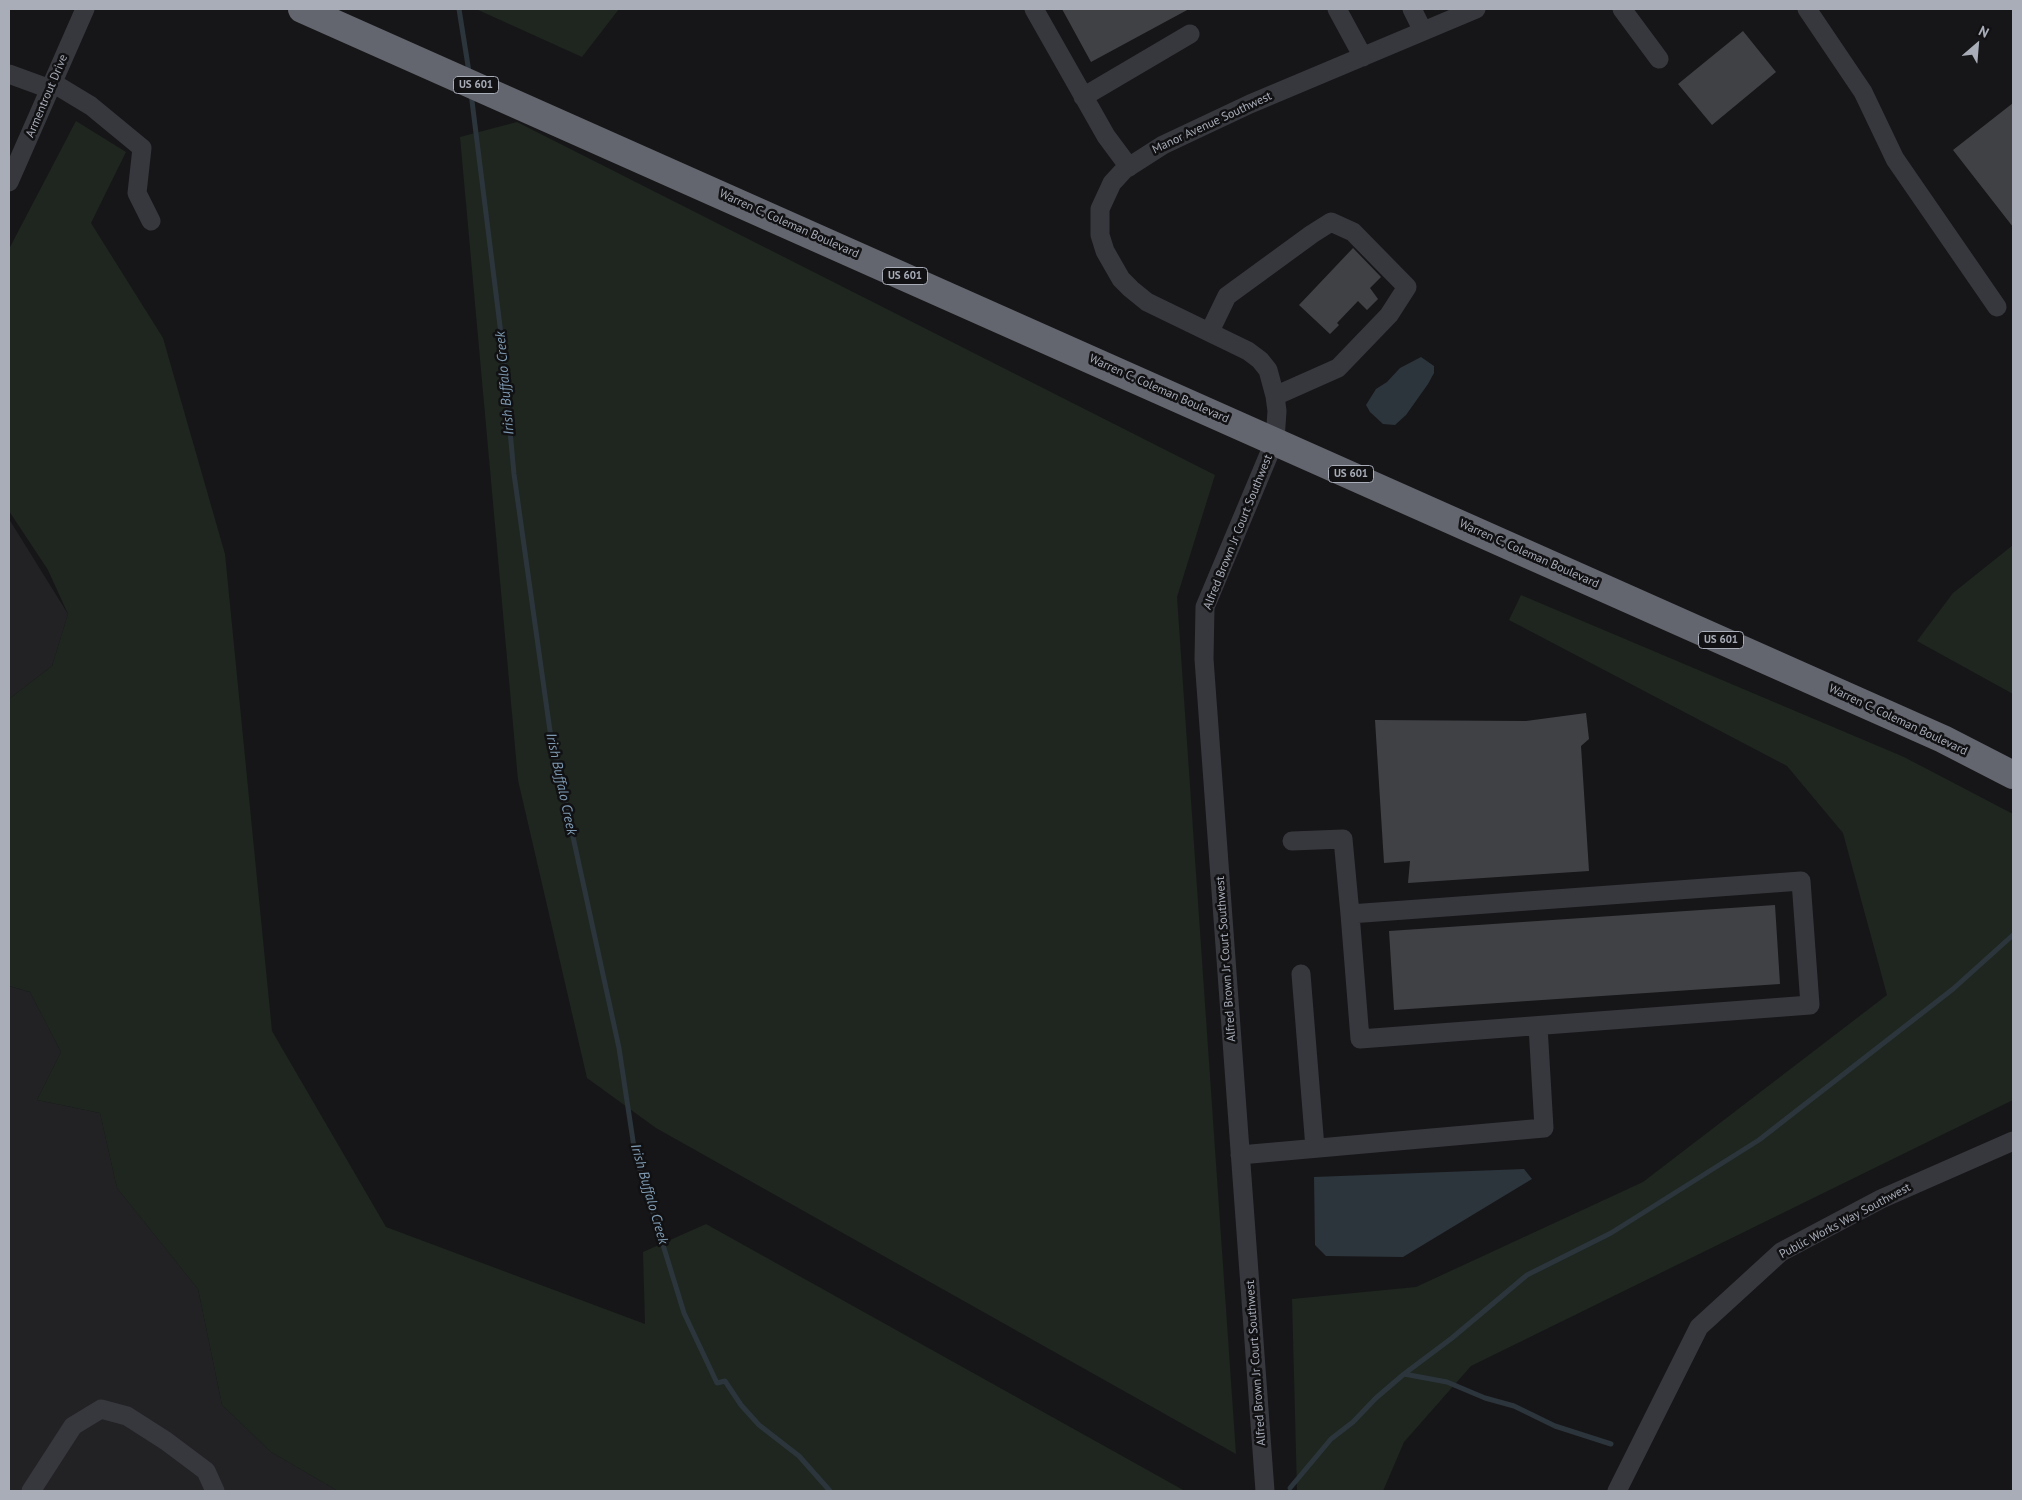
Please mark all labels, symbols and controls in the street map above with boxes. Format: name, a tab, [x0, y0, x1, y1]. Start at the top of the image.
north arrow	[1952, 20, 2002, 70]
text: N	[1976, 22, 1992, 42]
street label: Armentrout Drive	[23, 52, 71, 140]
road number: US 601	[454, 76, 498, 94]
street label: Manor Avenue Southwest	[1150, 89, 1274, 157]
street label: Warren C. Coleman Boulevard	[717, 187, 861, 261]
road number: US 601	[882, 268, 928, 284]
water label: Irish Buffalo Creek	[492, 331, 518, 435]
street label: Warren C. Coleman Boulevard	[1087, 352, 1231, 426]
street label: Alfred Brown Jr Court Southwest	[1200, 452, 1276, 612]
road number: US 601	[1328, 466, 1374, 482]
street label: Warren C. Coleman Boulevard	[1457, 517, 1601, 591]
road number: US 601	[1698, 632, 1744, 648]
street label: Warren C. Coleman Boulevard	[1826, 681, 1970, 759]
water label: Irish Buffalo Creek	[542, 731, 580, 837]
street label: Alfred Brown Jr Court Southwest	[1213, 876, 1239, 1042]
water label: Irish Buffalo Creek	[627, 1142, 671, 1246]
street label: Public Works Way Southwest	[1777, 1180, 1913, 1262]
street label: Alfred Brown Jr Court Southwest	[1243, 1280, 1269, 1446]

